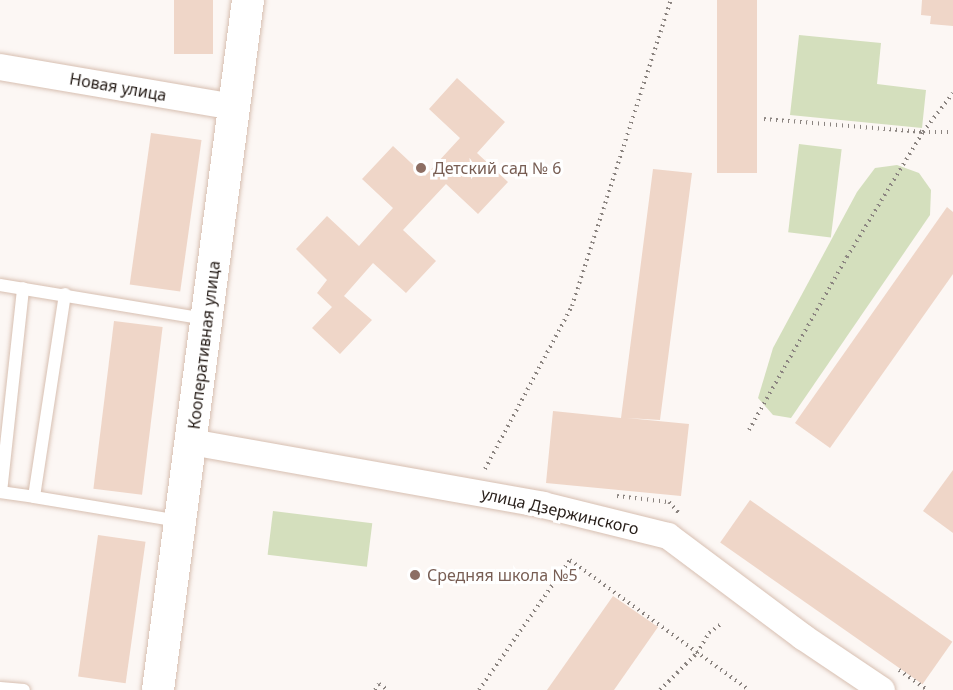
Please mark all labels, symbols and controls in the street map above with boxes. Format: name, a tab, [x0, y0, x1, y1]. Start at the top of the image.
street label: Новая улица	[68, 69, 168, 105]
place label: Детский сад № 6	[433, 158, 561, 178]
marker: Детский сад № 6	[414, 161, 428, 175]
street label: Кооперативная улица	[184, 260, 224, 430]
street label: улица Дзержинского	[479, 484, 641, 538]
place label: Средняя школа №5	[427, 565, 578, 585]
marker: Средняя школа №5	[408, 568, 422, 582]

